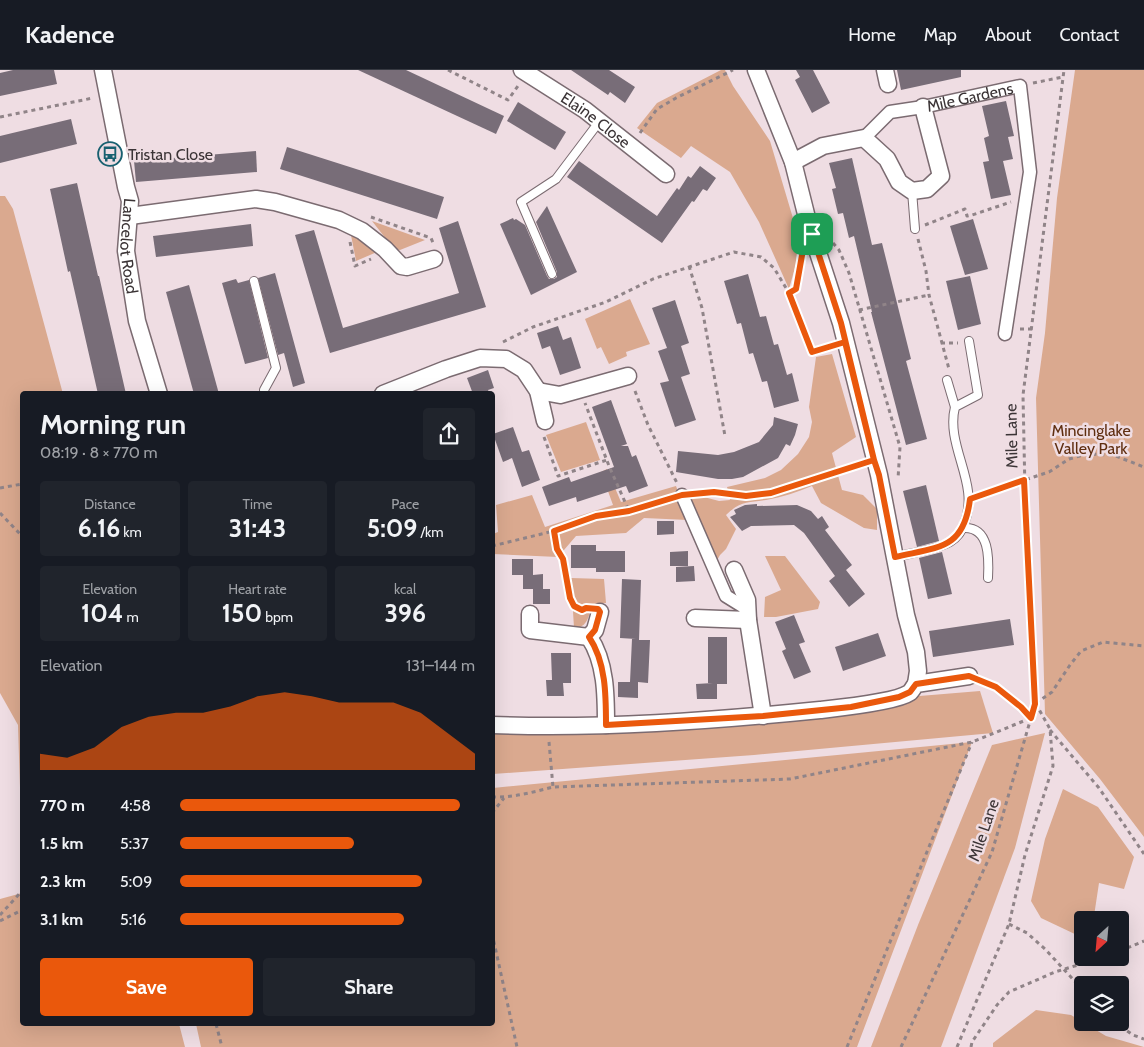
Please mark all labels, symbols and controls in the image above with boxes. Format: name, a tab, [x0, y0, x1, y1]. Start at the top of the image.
text: Kadence	[25, 20, 114, 49]
text: Home	[848, 24, 896, 46]
text: Map	[924, 24, 957, 46]
text: About	[985, 24, 1031, 46]
text: Contact	[1059, 24, 1119, 46]
street label: Mile Gardens	[925, 79, 1015, 116]
street label: Elaine Close	[557, 88, 634, 152]
bus stop icon: Tristan Close	[97, 141, 123, 167]
place label: Tristan Close	[128, 145, 213, 164]
street label: Lancelot Road	[116, 197, 142, 295]
pin	[791, 213, 833, 255]
icon: arrive	[798, 220, 826, 248]
street label: Mile Lane	[1001, 404, 1022, 468]
text: Morning run	[40, 407, 186, 441]
button: share	[423, 408, 475, 460]
park label: Mincinglake Valley Park	[1051, 421, 1131, 458]
text: 08:19 · 8 × 770 m	[40, 443, 158, 462]
text: Distance	[84, 495, 136, 513]
text: Time	[243, 495, 272, 513]
text: Pace	[391, 495, 419, 513]
text: 6.16	[78, 513, 120, 543]
text: 31:43	[229, 513, 286, 543]
text: 5:09	[367, 513, 417, 543]
text: km	[120, 523, 142, 541]
text: /km	[417, 523, 444, 541]
text: Elevation	[82, 580, 137, 598]
text: Heart rate	[228, 580, 287, 598]
text: kcal	[394, 580, 416, 598]
text: 104	[81, 598, 123, 628]
text: 150	[222, 598, 262, 628]
text: 396	[384, 598, 426, 628]
text: m	[123, 608, 139, 626]
text: bpm	[262, 608, 293, 626]
text: Elevation	[40, 656, 103, 675]
text: 131–144 m	[406, 656, 475, 675]
text: 770 m	[40, 796, 85, 815]
text: 4:58	[120, 796, 151, 815]
street label: Mile Lane	[964, 797, 1003, 864]
text: 1.5 km	[40, 834, 83, 853]
text: 5:37	[120, 834, 149, 853]
text: 2.3 km	[40, 872, 86, 891]
text: 5:09	[120, 872, 152, 891]
text: 3.1 km	[40, 910, 83, 929]
text: 5:16	[120, 910, 146, 929]
north arrow	[1074, 911, 1129, 966]
map controls	[1074, 911, 1129, 1031]
button: Save	[40, 958, 253, 1016]
button: Share	[263, 958, 475, 1016]
button: layers	[1074, 976, 1129, 1031]

